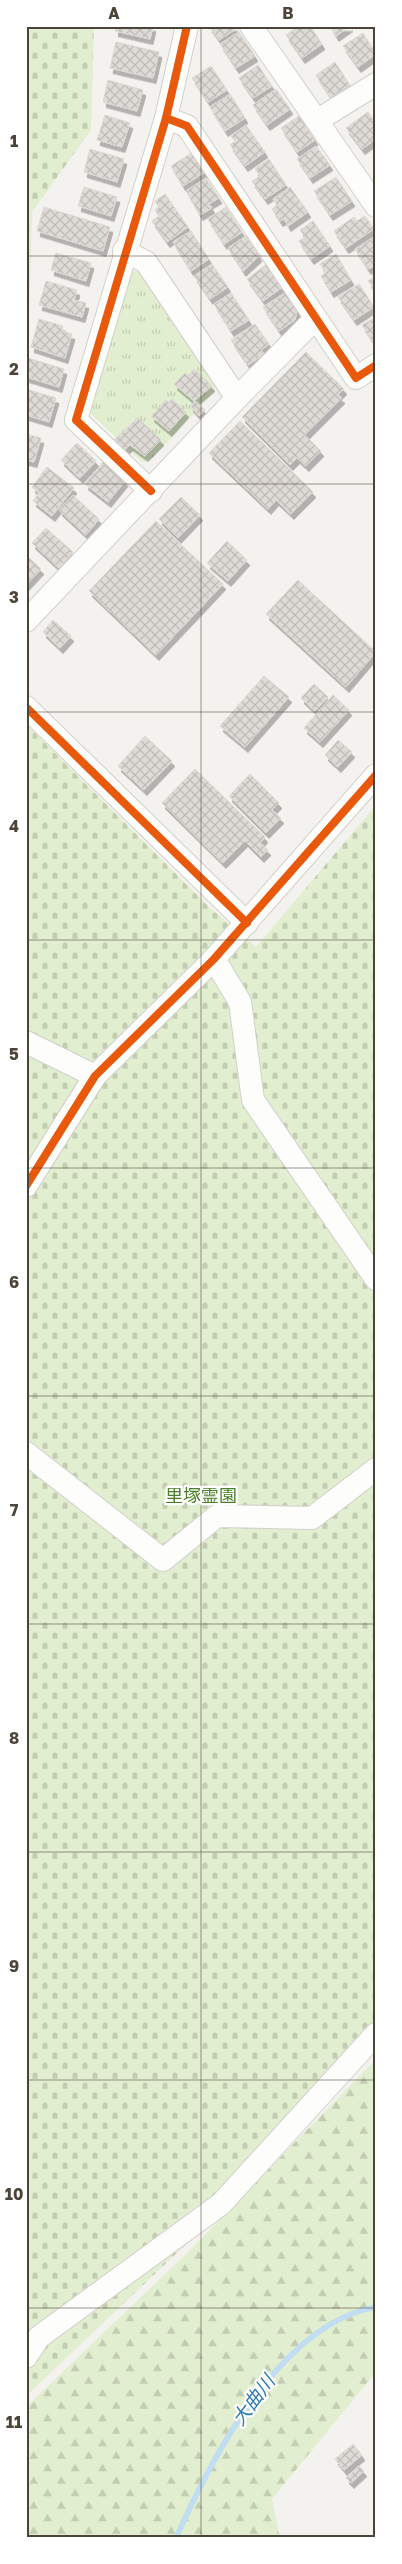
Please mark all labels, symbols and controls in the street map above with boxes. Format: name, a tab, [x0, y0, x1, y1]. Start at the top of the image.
text: A	[108, 3, 120, 23]
text: B	[282, 3, 294, 23]
text: 1	[10, 131, 18, 151]
text: 2	[9, 359, 19, 379]
text: 3	[9, 587, 19, 607]
text: 4	[9, 816, 19, 836]
text: 5	[9, 1044, 19, 1064]
text: 6	[9, 1272, 19, 1292]
park label: 里塚霊園	[165, 1484, 237, 1506]
text: 7	[10, 1500, 19, 1520]
text: 8	[9, 1728, 19, 1748]
text: 9	[9, 1956, 19, 1976]
text: 10	[5, 2184, 23, 2204]
water label: 大曲川	[226, 2368, 280, 2429]
text: 11	[6, 2412, 22, 2432]

